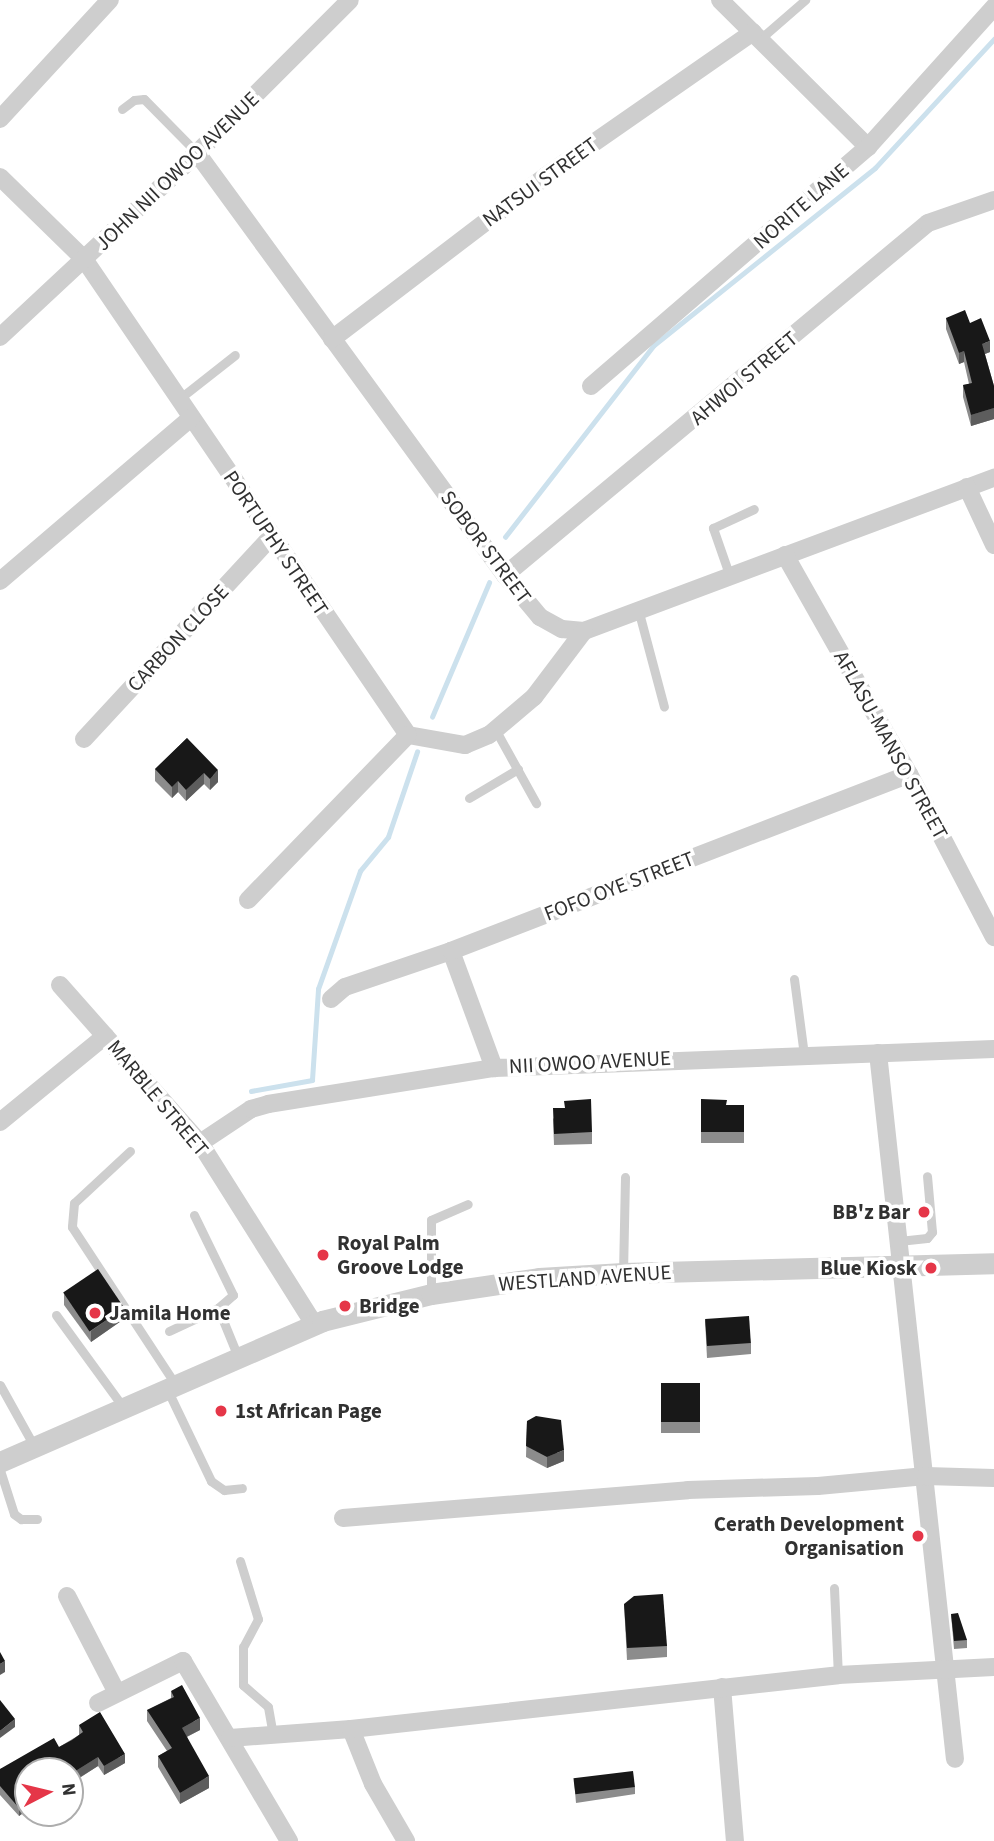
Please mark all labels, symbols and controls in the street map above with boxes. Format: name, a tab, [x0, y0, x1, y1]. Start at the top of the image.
street label: JOHN NII OWOO AVENUE	[90, 86, 264, 256]
street label: NATSUI STREET	[478, 132, 602, 232]
street label: NORITE LANE	[748, 158, 854, 254]
street label: AHWOI STREET	[685, 326, 803, 430]
street label: PORTUPHY STREET	[218, 466, 334, 620]
street label: SOBOR STREET	[435, 486, 537, 608]
street label: CARBON CLOSE	[122, 579, 234, 697]
street label: AFLASU-MANSO STREET	[829, 646, 953, 844]
street label: FOFO OYE STREET	[540, 846, 698, 926]
street label: MARBLE STREET	[102, 1035, 214, 1161]
street label: NII OWOO AVENUE	[508, 1045, 672, 1079]
place label: BB'z Bar	[832, 1199, 910, 1225]
marker: BB'z Bar	[916, 1204, 932, 1220]
place label: Royal Palm Groove Lodge	[337, 1230, 464, 1280]
marker: Royal Palm Groove Lodge	[315, 1247, 331, 1263]
place label: Blue Kiosk	[820, 1255, 917, 1281]
street label: WESTLAND AVENUE	[498, 1259, 672, 1297]
marker: Blue Kiosk	[923, 1260, 939, 1276]
place label: Bridge	[359, 1293, 420, 1319]
marker: Bridge	[337, 1298, 353, 1314]
place label: Jamila Home	[109, 1300, 231, 1326]
marker: Jamila Home	[87, 1305, 103, 1321]
place label: 1st African Page	[235, 1398, 382, 1424]
marker: 1st African Page	[213, 1403, 229, 1419]
place label: Cerath Development Organisation	[714, 1511, 904, 1561]
marker: Cerath Development Organisation	[910, 1528, 926, 1544]
north arrow	[14, 1757, 84, 1827]
text: N	[54, 1782, 83, 1798]

